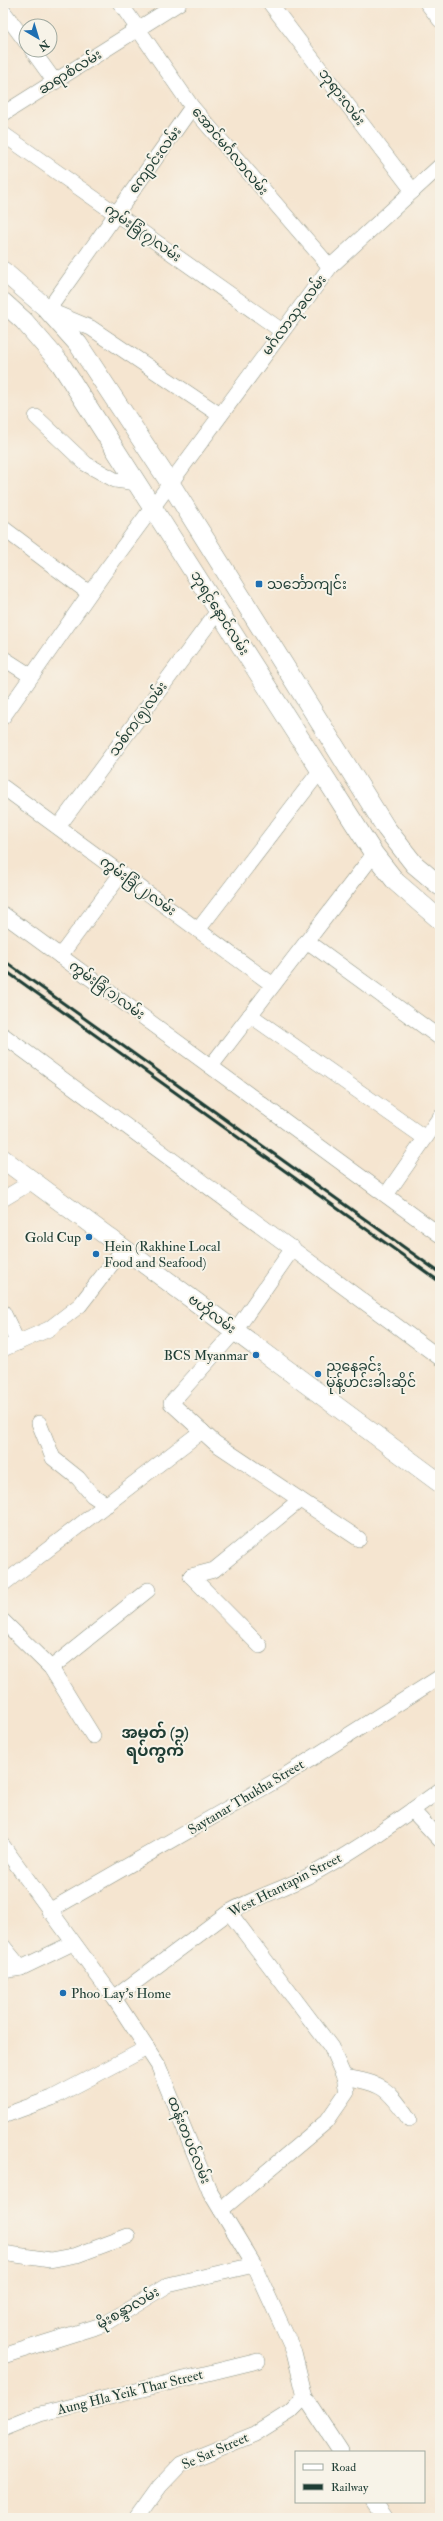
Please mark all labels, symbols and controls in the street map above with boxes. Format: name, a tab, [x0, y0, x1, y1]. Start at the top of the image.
north arrow	[18, 18, 58, 58]
text: N	[35, 37, 53, 54]
street label: ဆရာစံလမ်း	[34, 44, 106, 101]
street label: ဘုရားလမ်း	[313, 64, 370, 131]
street label: အောင်မင်္ဂလာလမ်း	[188, 102, 273, 199]
street label: ကျောင်းလမ်း	[123, 122, 187, 198]
street label: ကွမ်းခြံ(၇)လမ်း	[100, 199, 186, 268]
street label: မင်္ဂလာသုခလမ်း	[257, 270, 332, 360]
street label: ဘုရင့်နောင်လမ်း	[185, 566, 255, 660]
place label: သင်္ဘောကျင်း	[267, 574, 347, 596]
marker: သင်္ဘောကျင်း	[254, 579, 264, 589]
street label: သစ်က(၅)လမ်း	[104, 677, 173, 761]
street label: ကွမ်းခြံ(၂)လမ်း	[95, 851, 181, 922]
street label: ကွမ်းခြံ(၁)လမ်း	[64, 955, 149, 1026]
place label: Gold Cup	[25, 1229, 81, 1247]
marker: Gold Cup	[84, 1232, 94, 1242]
place label: Hein (Rakhine Local Food and Seafood)	[104, 1238, 221, 1271]
marker: Hein (Rakhine Local Food and Seafood)	[91, 1249, 101, 1259]
street label: ဗဟိုလမ်း	[183, 1289, 240, 1340]
place label: BCS Myanmar	[164, 1347, 249, 1365]
marker: BCS Myanmar	[251, 1350, 261, 1360]
place label: ညနေခင်း မုန့်ဟင်းခါးဆိုင်	[326, 1356, 416, 1394]
marker: ညနေခင်း မုန့်ဟင်းခါးဆိုင်	[313, 1369, 323, 1379]
district label: အမှတ် (၃) ရပ်ကွက်	[121, 1721, 189, 1764]
street label: Saytanar Thukha Street	[185, 1755, 308, 1839]
street label: West Htantapin Street	[225, 1849, 345, 1922]
place label: Phoo Lay's Home	[71, 1985, 171, 2003]
marker: Phoo Lay's Home	[58, 1988, 68, 1998]
street label: ထန်းတပင်လမ်း	[161, 2093, 216, 2187]
street label: မိုးစန္ဒာလမ်း	[93, 2282, 164, 2336]
street label: Aung Hla Yeik Thar Street	[54, 2366, 205, 2419]
street label: Se Sat Street	[179, 2429, 251, 2473]
legend	[295, 2451, 425, 2503]
text: Road	[331, 2460, 356, 2475]
text: Railway	[331, 2480, 369, 2495]

